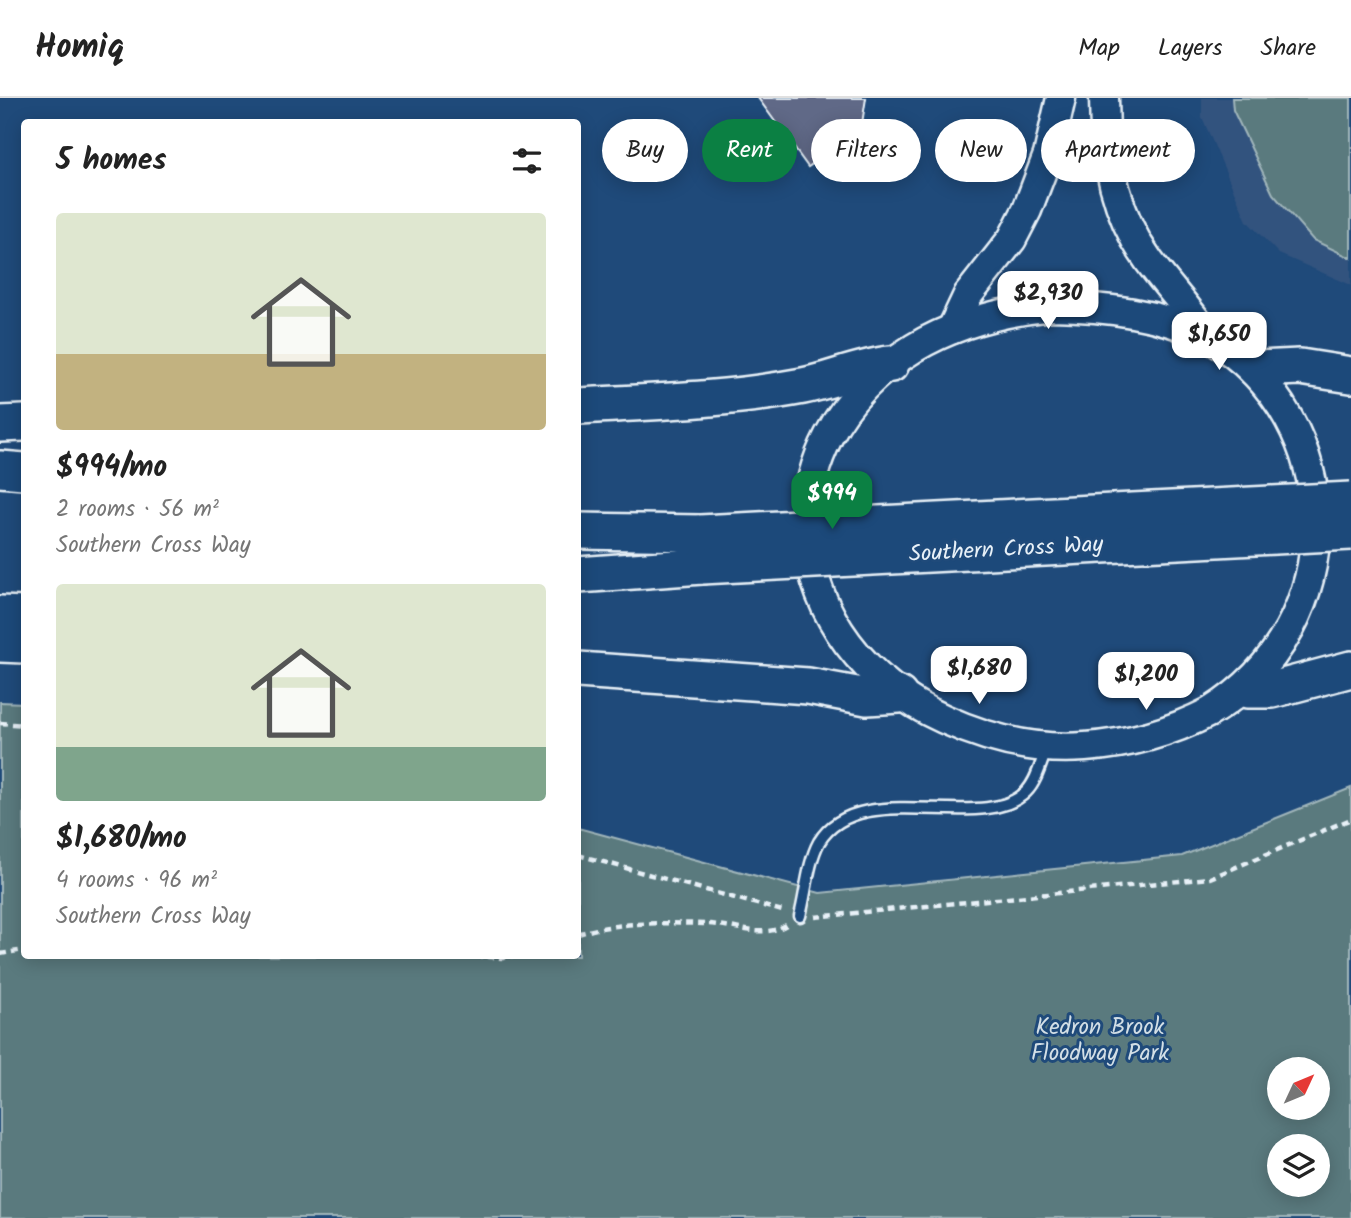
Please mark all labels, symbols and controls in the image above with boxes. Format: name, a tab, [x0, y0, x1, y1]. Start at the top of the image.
text: Homiq	[35, 22, 124, 75]
text: Map	[1078, 29, 1120, 68]
text: Layers	[1158, 29, 1222, 68]
text: Share	[1260, 29, 1316, 68]
chip: Buy	[602, 119, 688, 182]
chip: Rent	[702, 119, 797, 182]
chip: Filters	[811, 119, 921, 182]
chip: New	[935, 119, 1027, 182]
chip: Apartment	[1041, 119, 1195, 182]
text: 5 homes	[56, 137, 167, 185]
icon: filters	[508, 142, 546, 180]
icon: home	[238, 259, 364, 385]
pin: $2,930	[991, 272, 1105, 331]
text: $2,930	[1013, 276, 1083, 312]
pin: $1,650	[1162, 313, 1276, 372]
text: $1,650	[1188, 317, 1250, 353]
text: $994/mo	[56, 444, 167, 492]
pin: $994	[791, 472, 873, 531]
text: $994	[807, 476, 857, 512]
text: 2 rooms · 56 m²	[56, 492, 219, 528]
street label: Southern Cross Way	[908, 527, 1104, 573]
text: Southern Cross Way	[56, 528, 251, 564]
icon: home	[238, 630, 364, 756]
pin: $1,680	[922, 646, 1036, 706]
text: $1,680	[947, 651, 1011, 687]
pin: $1,200	[1089, 652, 1203, 712]
text: $1,200	[1114, 657, 1178, 693]
text: $1,680/mo	[56, 815, 187, 863]
text: 4 rooms · 96 m²	[56, 863, 217, 899]
text: Southern Cross Way	[56, 899, 251, 935]
park label: Kedron Brook Floodway Park	[1031, 1010, 1169, 1072]
north arrow	[1267, 1057, 1330, 1120]
map controls	[1267, 1057, 1330, 1197]
button: layers	[1267, 1134, 1330, 1197]

